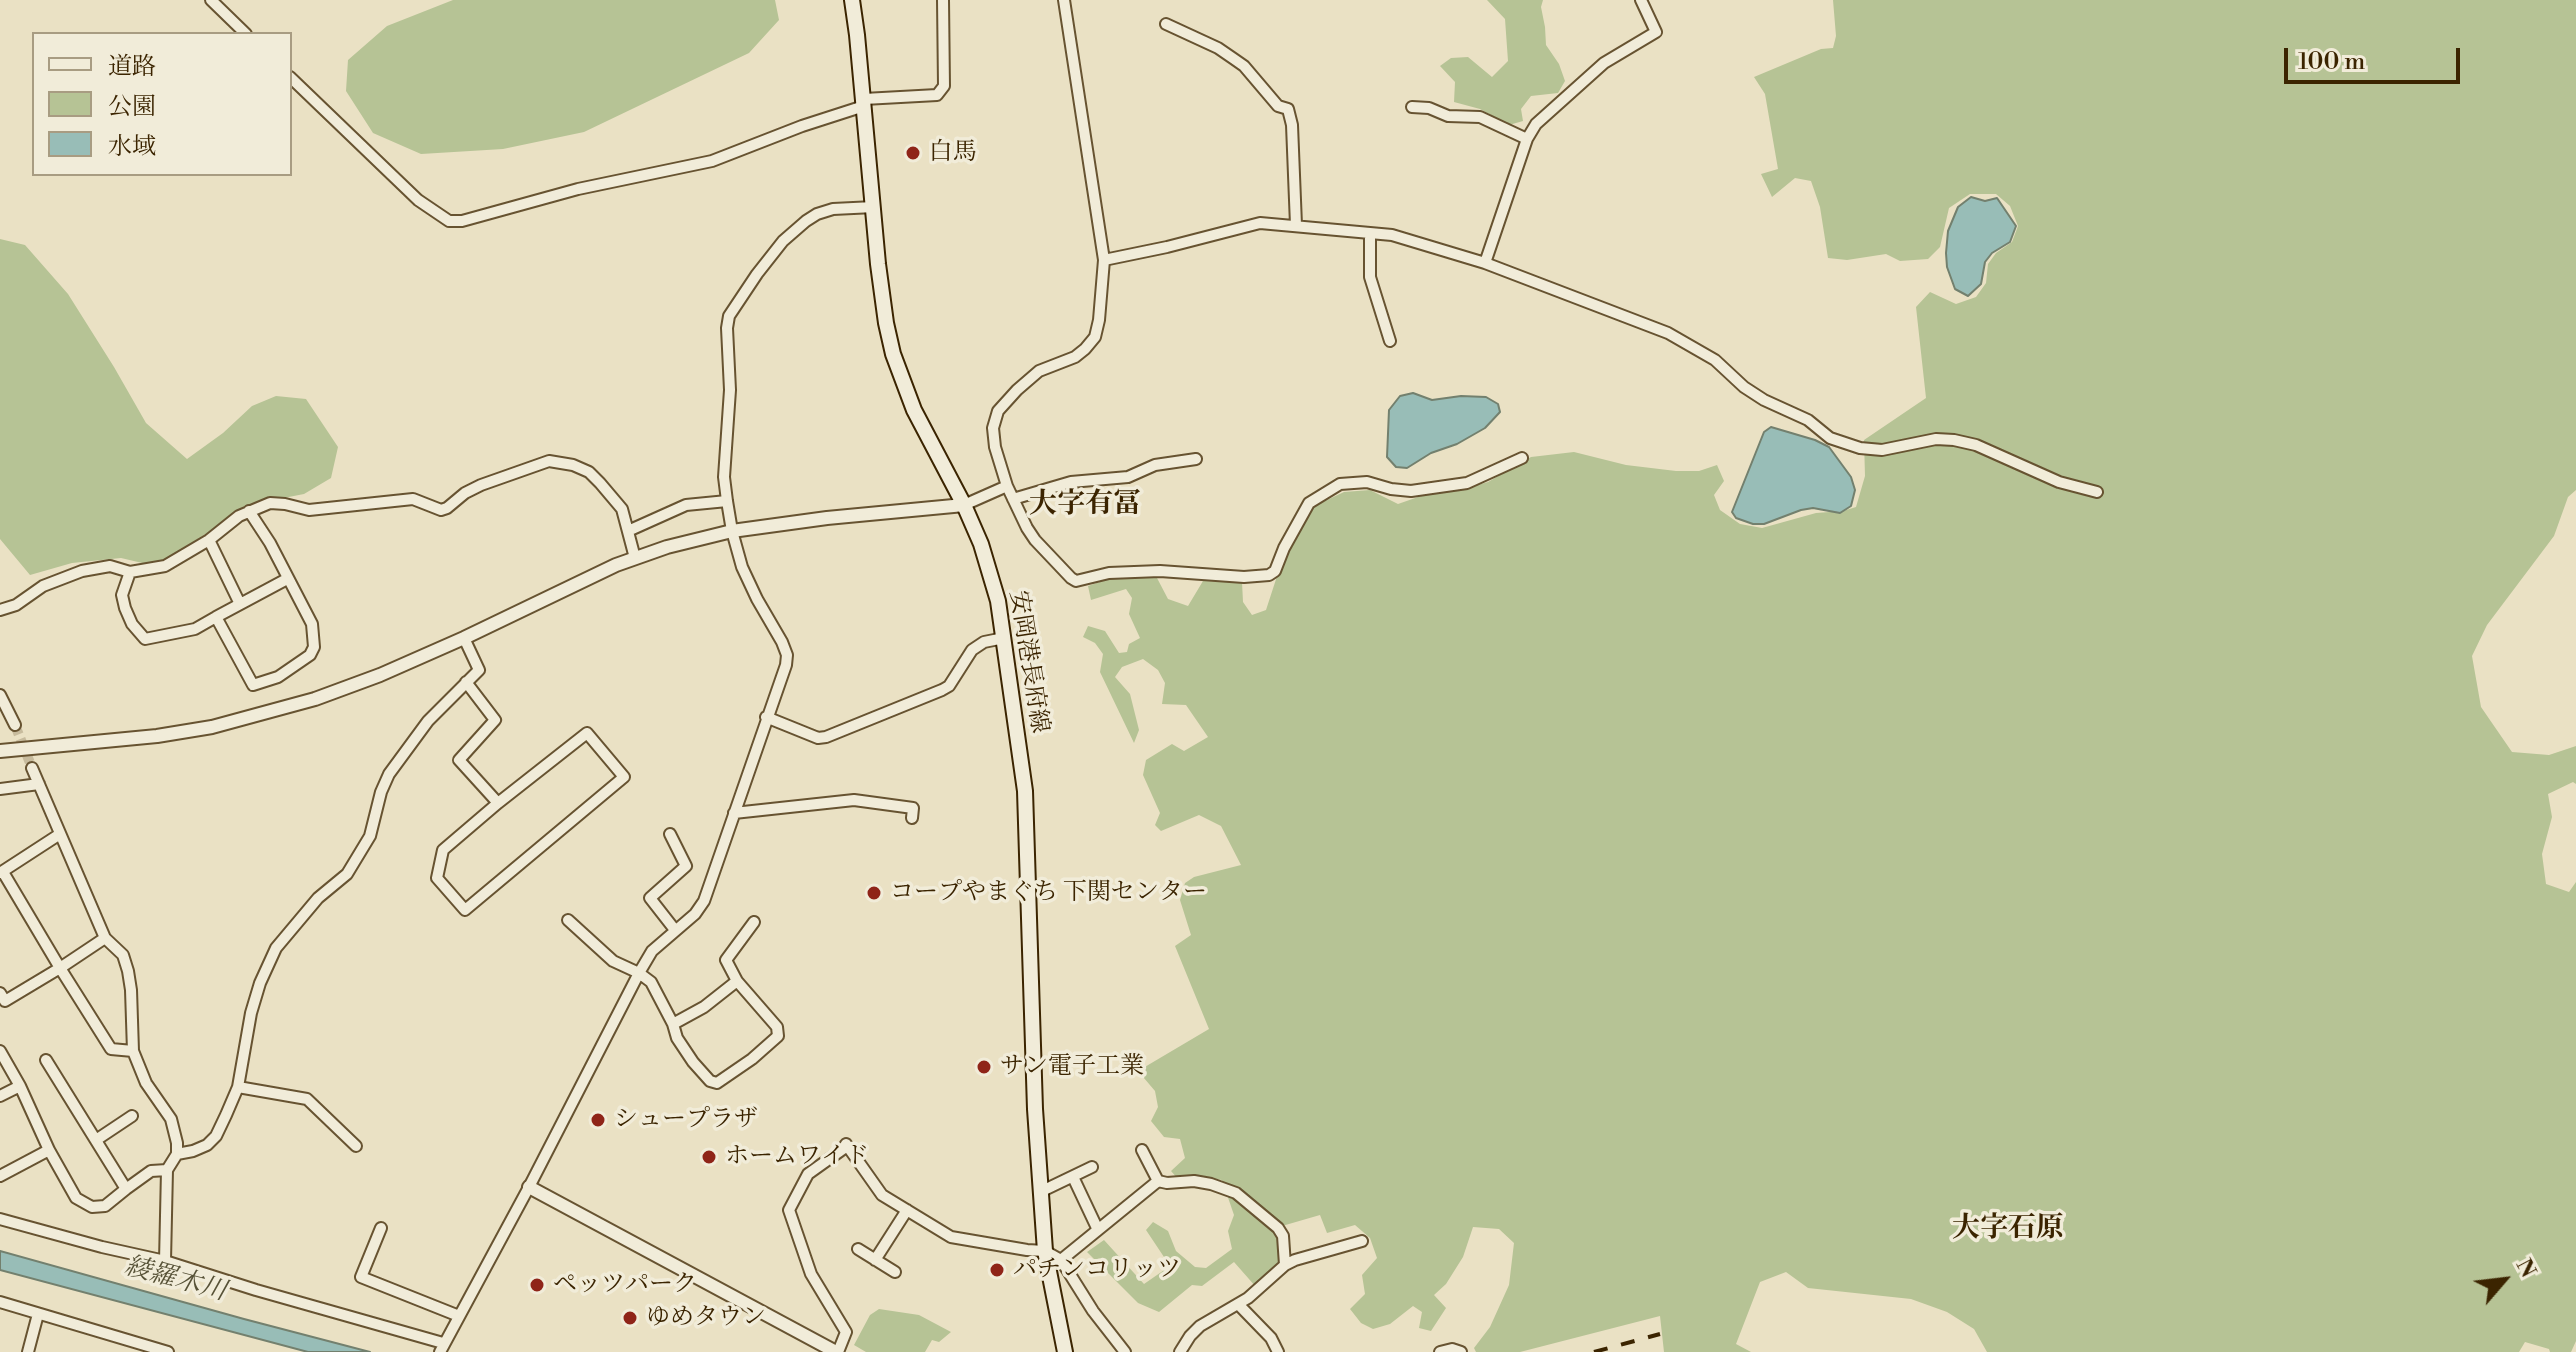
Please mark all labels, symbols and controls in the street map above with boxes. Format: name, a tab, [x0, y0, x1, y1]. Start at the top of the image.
legend	[32, 32, 292, 176]
scale bar	[2288, 32, 2464, 82]
text: 100 m	[2298, 47, 2365, 77]
text: 道路	[108, 52, 156, 82]
text: 公園	[108, 92, 156, 122]
text: 水域	[108, 132, 156, 162]
place label: 白馬	[929, 139, 977, 167]
marker: 白馬	[904, 144, 922, 162]
district label: 大字有冨	[1029, 488, 1141, 522]
street label: 安岡港長府線	[1003, 589, 1053, 735]
place label: コープやまぐち 下関センター	[890, 879, 1207, 907]
marker: コープやまぐち 下関センター	[865, 884, 883, 902]
place label: サン電子工業	[1000, 1053, 1144, 1081]
marker: サン電子工業	[975, 1058, 993, 1076]
place label: シュープラザ	[614, 1106, 758, 1134]
marker: シュープラザ	[589, 1111, 607, 1129]
place label: ホームワイド	[725, 1143, 869, 1171]
marker: ホームワイド	[700, 1148, 718, 1166]
district label: 大字石原	[1952, 1212, 2064, 1246]
north arrow	[2464, 1240, 2544, 1320]
water label: 綾羅木川	[121, 1251, 229, 1309]
text: N	[2510, 1254, 2542, 1283]
place label: パチンコリッツ	[1013, 1256, 1181, 1284]
marker: パチンコリッツ	[988, 1261, 1006, 1279]
place label: ペッツパーク	[553, 1271, 697, 1299]
marker: ペッツパーク	[528, 1276, 546, 1294]
place label: ゆめタウン	[646, 1304, 766, 1332]
marker: ゆめタウン	[621, 1309, 639, 1327]

